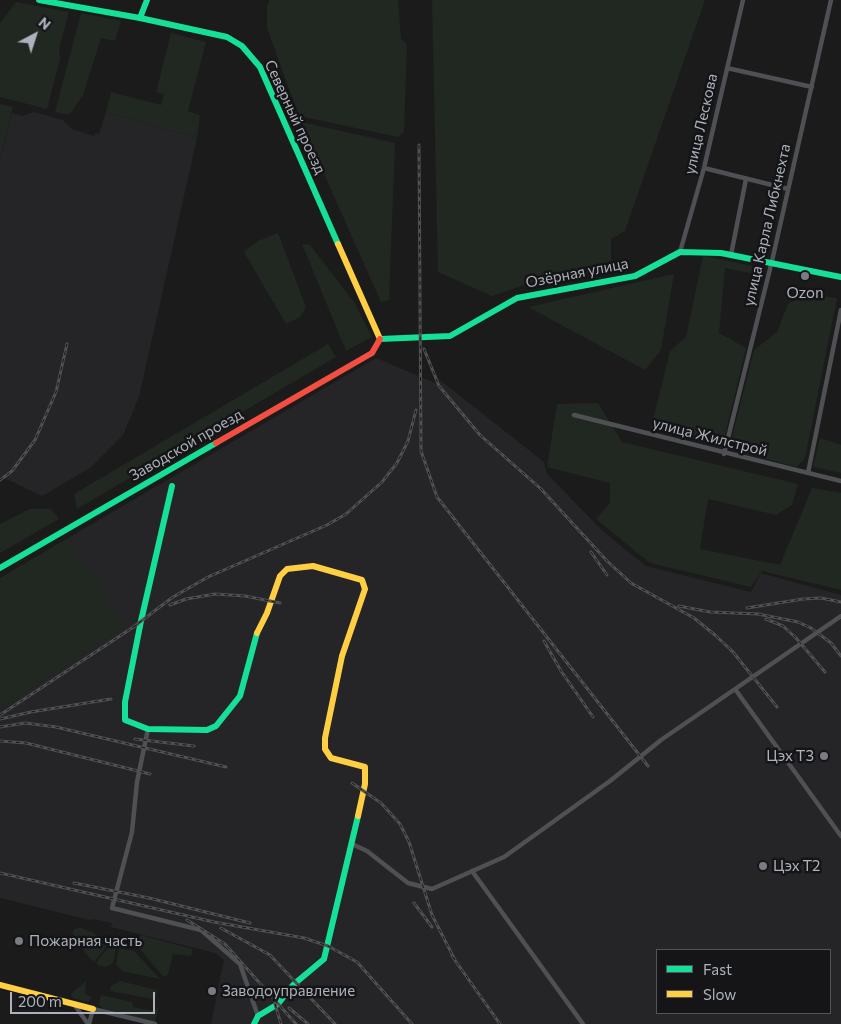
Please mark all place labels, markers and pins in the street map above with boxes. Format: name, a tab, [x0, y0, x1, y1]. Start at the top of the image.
marker: Ozon	[799, 270, 811, 282]
place label: Ozon	[786, 284, 824, 302]
place label: Цэх Т3	[766, 747, 814, 765]
marker: Цэх Т3	[818, 750, 830, 762]
place label: Цэх Т2	[773, 857, 820, 875]
marker: Цэх Т2	[757, 860, 769, 872]
place label: Пожарная часть	[29, 932, 142, 950]
marker: Пожарная часть	[13, 935, 25, 947]
place label: Заводоуправление	[222, 982, 355, 1000]
marker: Заводоуправление	[206, 985, 218, 997]

